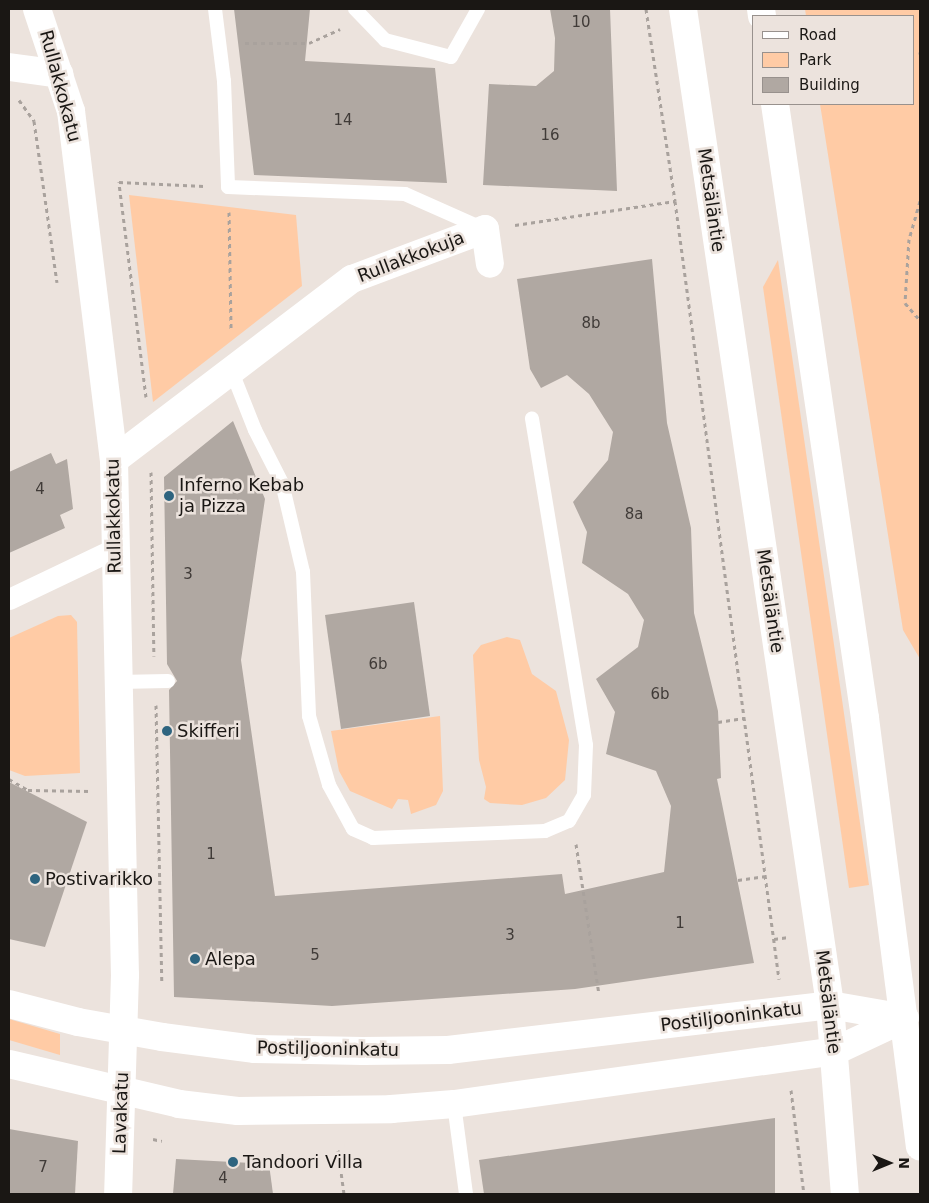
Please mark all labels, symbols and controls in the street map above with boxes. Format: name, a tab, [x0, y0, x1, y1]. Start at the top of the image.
house number: 10	[571, 14, 591, 32]
legend	[752, 15, 914, 105]
text: Road	[799, 26, 837, 44]
street label: Rullakkokatu	[35, 28, 85, 144]
text: Park	[799, 51, 831, 69]
text: Building	[799, 76, 860, 94]
house number: 14	[333, 112, 353, 130]
house number: 16	[540, 127, 560, 145]
street label: Metsäläntie	[693, 147, 729, 253]
street label: Rullakkokuja	[355, 227, 467, 287]
house number: 8b	[581, 315, 601, 333]
street label: Rullakkokatu	[102, 458, 126, 574]
place label: Inferno Kebab ja Pizza	[179, 475, 304, 518]
house number: 4	[35, 481, 45, 499]
marker: Inferno Kebab ja Pizza	[163, 490, 175, 502]
house number: 8a	[625, 506, 643, 524]
street label: Metsäläntie	[752, 548, 788, 654]
house number: 3	[183, 566, 193, 584]
house number: 6b	[368, 656, 388, 674]
house number: 6b	[650, 686, 670, 704]
place label: Skifferi	[177, 720, 240, 742]
marker: Skifferi	[161, 725, 173, 737]
house number: 1	[206, 846, 216, 864]
place label: Postivarikko	[45, 868, 153, 890]
marker: Postivarikko	[29, 873, 41, 885]
house number: 1	[675, 915, 685, 933]
house number: 3	[505, 927, 515, 945]
house number: 5	[310, 947, 320, 965]
place label: Alepa	[205, 948, 256, 970]
street label: Metsäläntie	[811, 949, 845, 1055]
marker: Alepa	[189, 953, 201, 965]
street label: Postiljooninkatu	[659, 998, 803, 1036]
street label: Postiljooninkatu	[257, 1037, 399, 1061]
street label: Lavakatu	[109, 1071, 133, 1155]
north arrow	[864, 1138, 914, 1188]
place label: Tandoori Villa	[243, 1151, 363, 1173]
marker: Tandoori Villa	[227, 1156, 239, 1168]
text: N	[896, 1157, 912, 1169]
house number: 7	[38, 1159, 48, 1177]
house number: 4	[218, 1170, 228, 1188]

